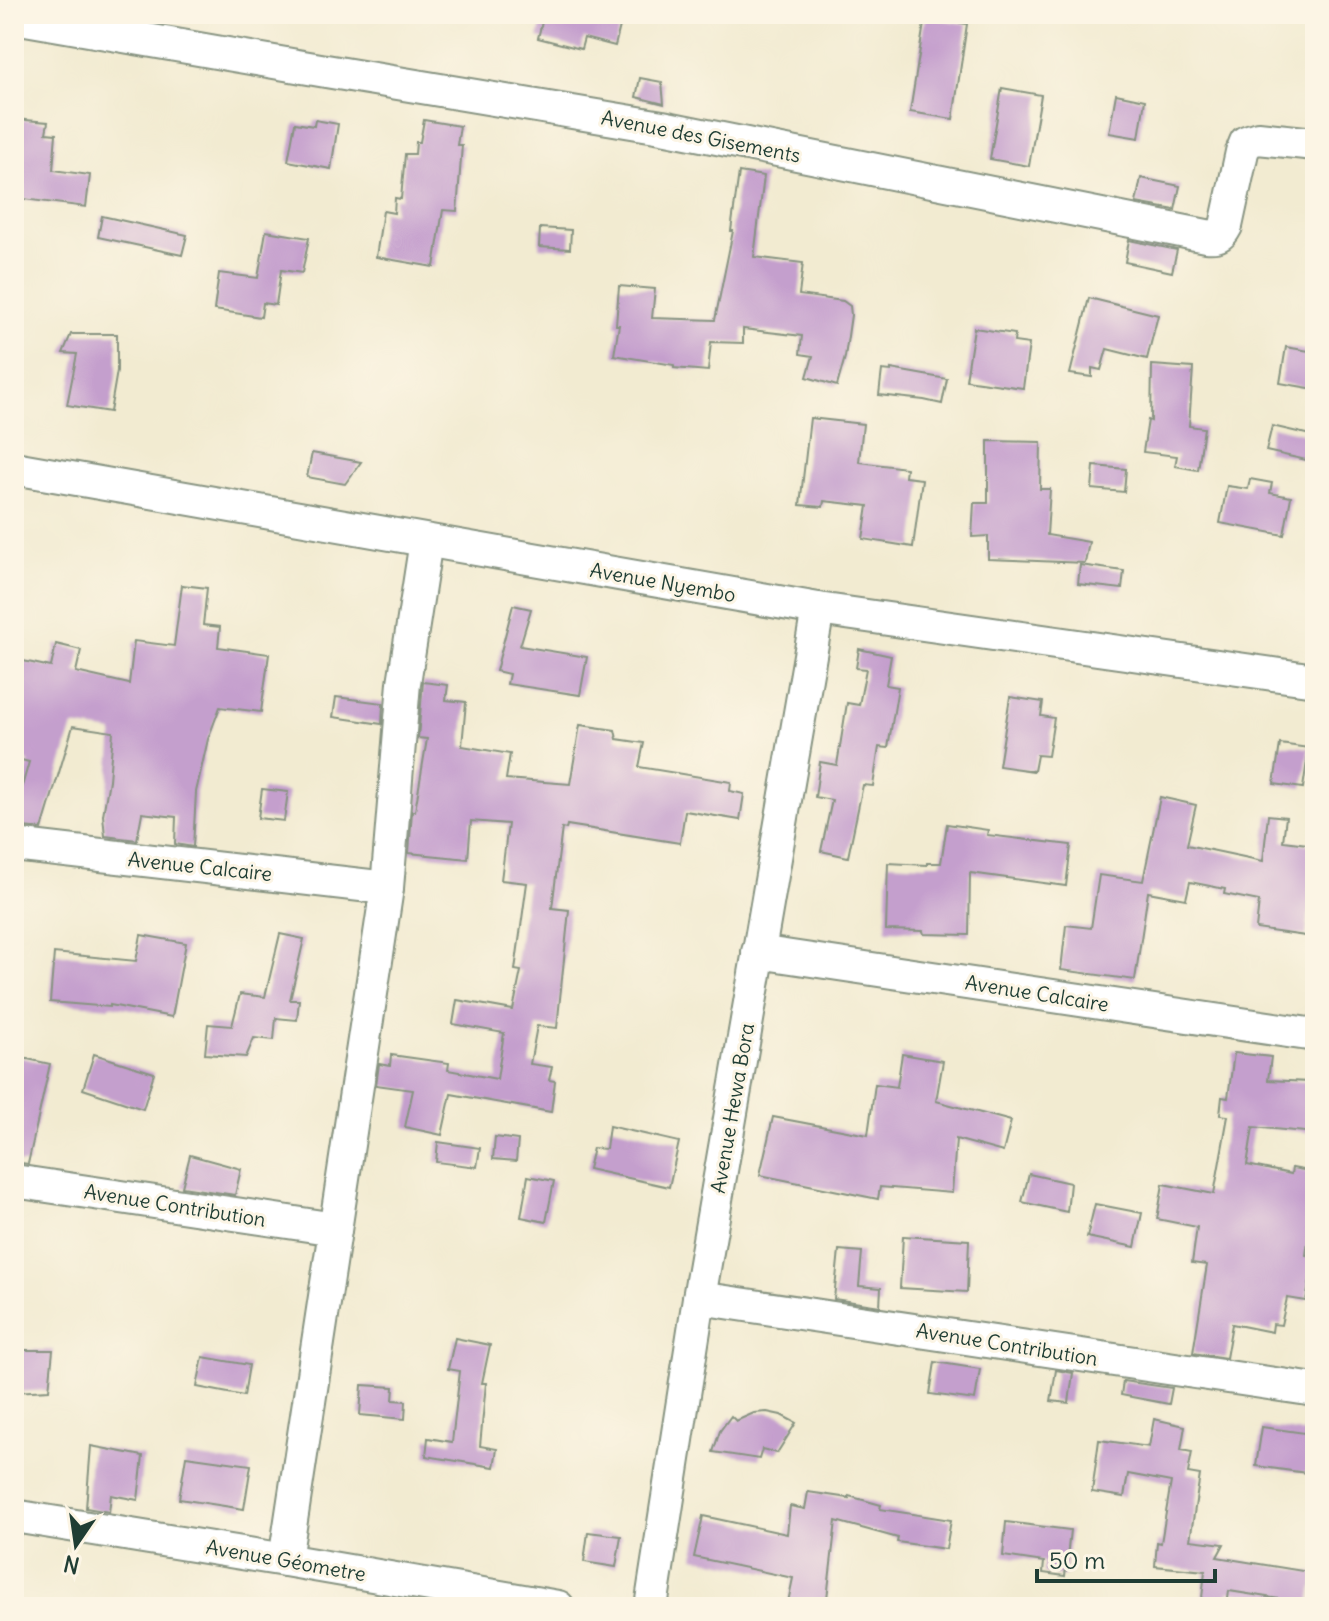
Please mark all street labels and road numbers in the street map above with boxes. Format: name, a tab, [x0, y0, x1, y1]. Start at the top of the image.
street label: Avenue des Gisements	[599, 104, 803, 168]
street label: Avenue Nyembo	[588, 557, 738, 607]
street label: Avenue Calcaire	[127, 846, 273, 886]
street label: Avenue Calcaire	[963, 969, 1111, 1017]
street label: Avenue Hewa Bora	[705, 1021, 759, 1195]
street label: Avenue Contribution	[82, 1178, 268, 1232]
street label: Avenue Contribution	[914, 1317, 1100, 1371]
street label: Avenue Géometre	[204, 1534, 368, 1586]

